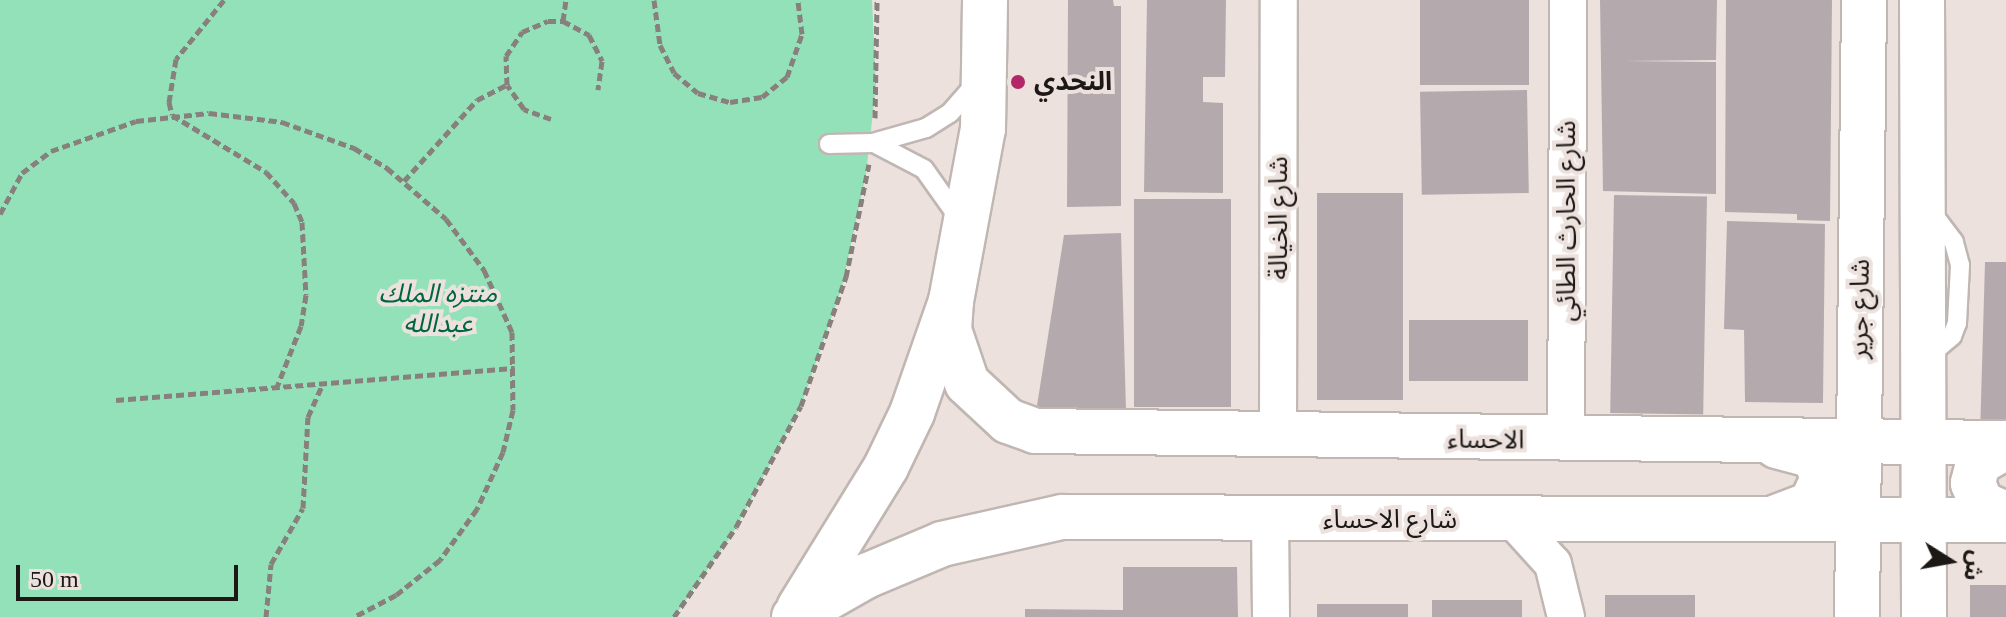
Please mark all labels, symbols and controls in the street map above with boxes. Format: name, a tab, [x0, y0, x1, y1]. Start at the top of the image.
place label: النحدي	[1034, 66, 1112, 98]
marker: النحدي	[1009, 73, 1027, 91]
street label: شارع الحارث الطائي	[1551, 120, 1583, 322]
street label: شارع الخيالة	[1263, 156, 1295, 280]
street label: شارع جرير	[1844, 259, 1876, 359]
park label: منتزه الملك عبدالله	[379, 278, 497, 340]
street label: الاحساء	[1447, 424, 1525, 456]
street label: شارع الاحساء	[1323, 504, 1457, 536]
north arrow	[1910, 521, 1990, 601]
text: ش	[1959, 548, 1989, 583]
scale bar	[20, 549, 242, 599]
text: 50 m	[30, 566, 79, 592]

